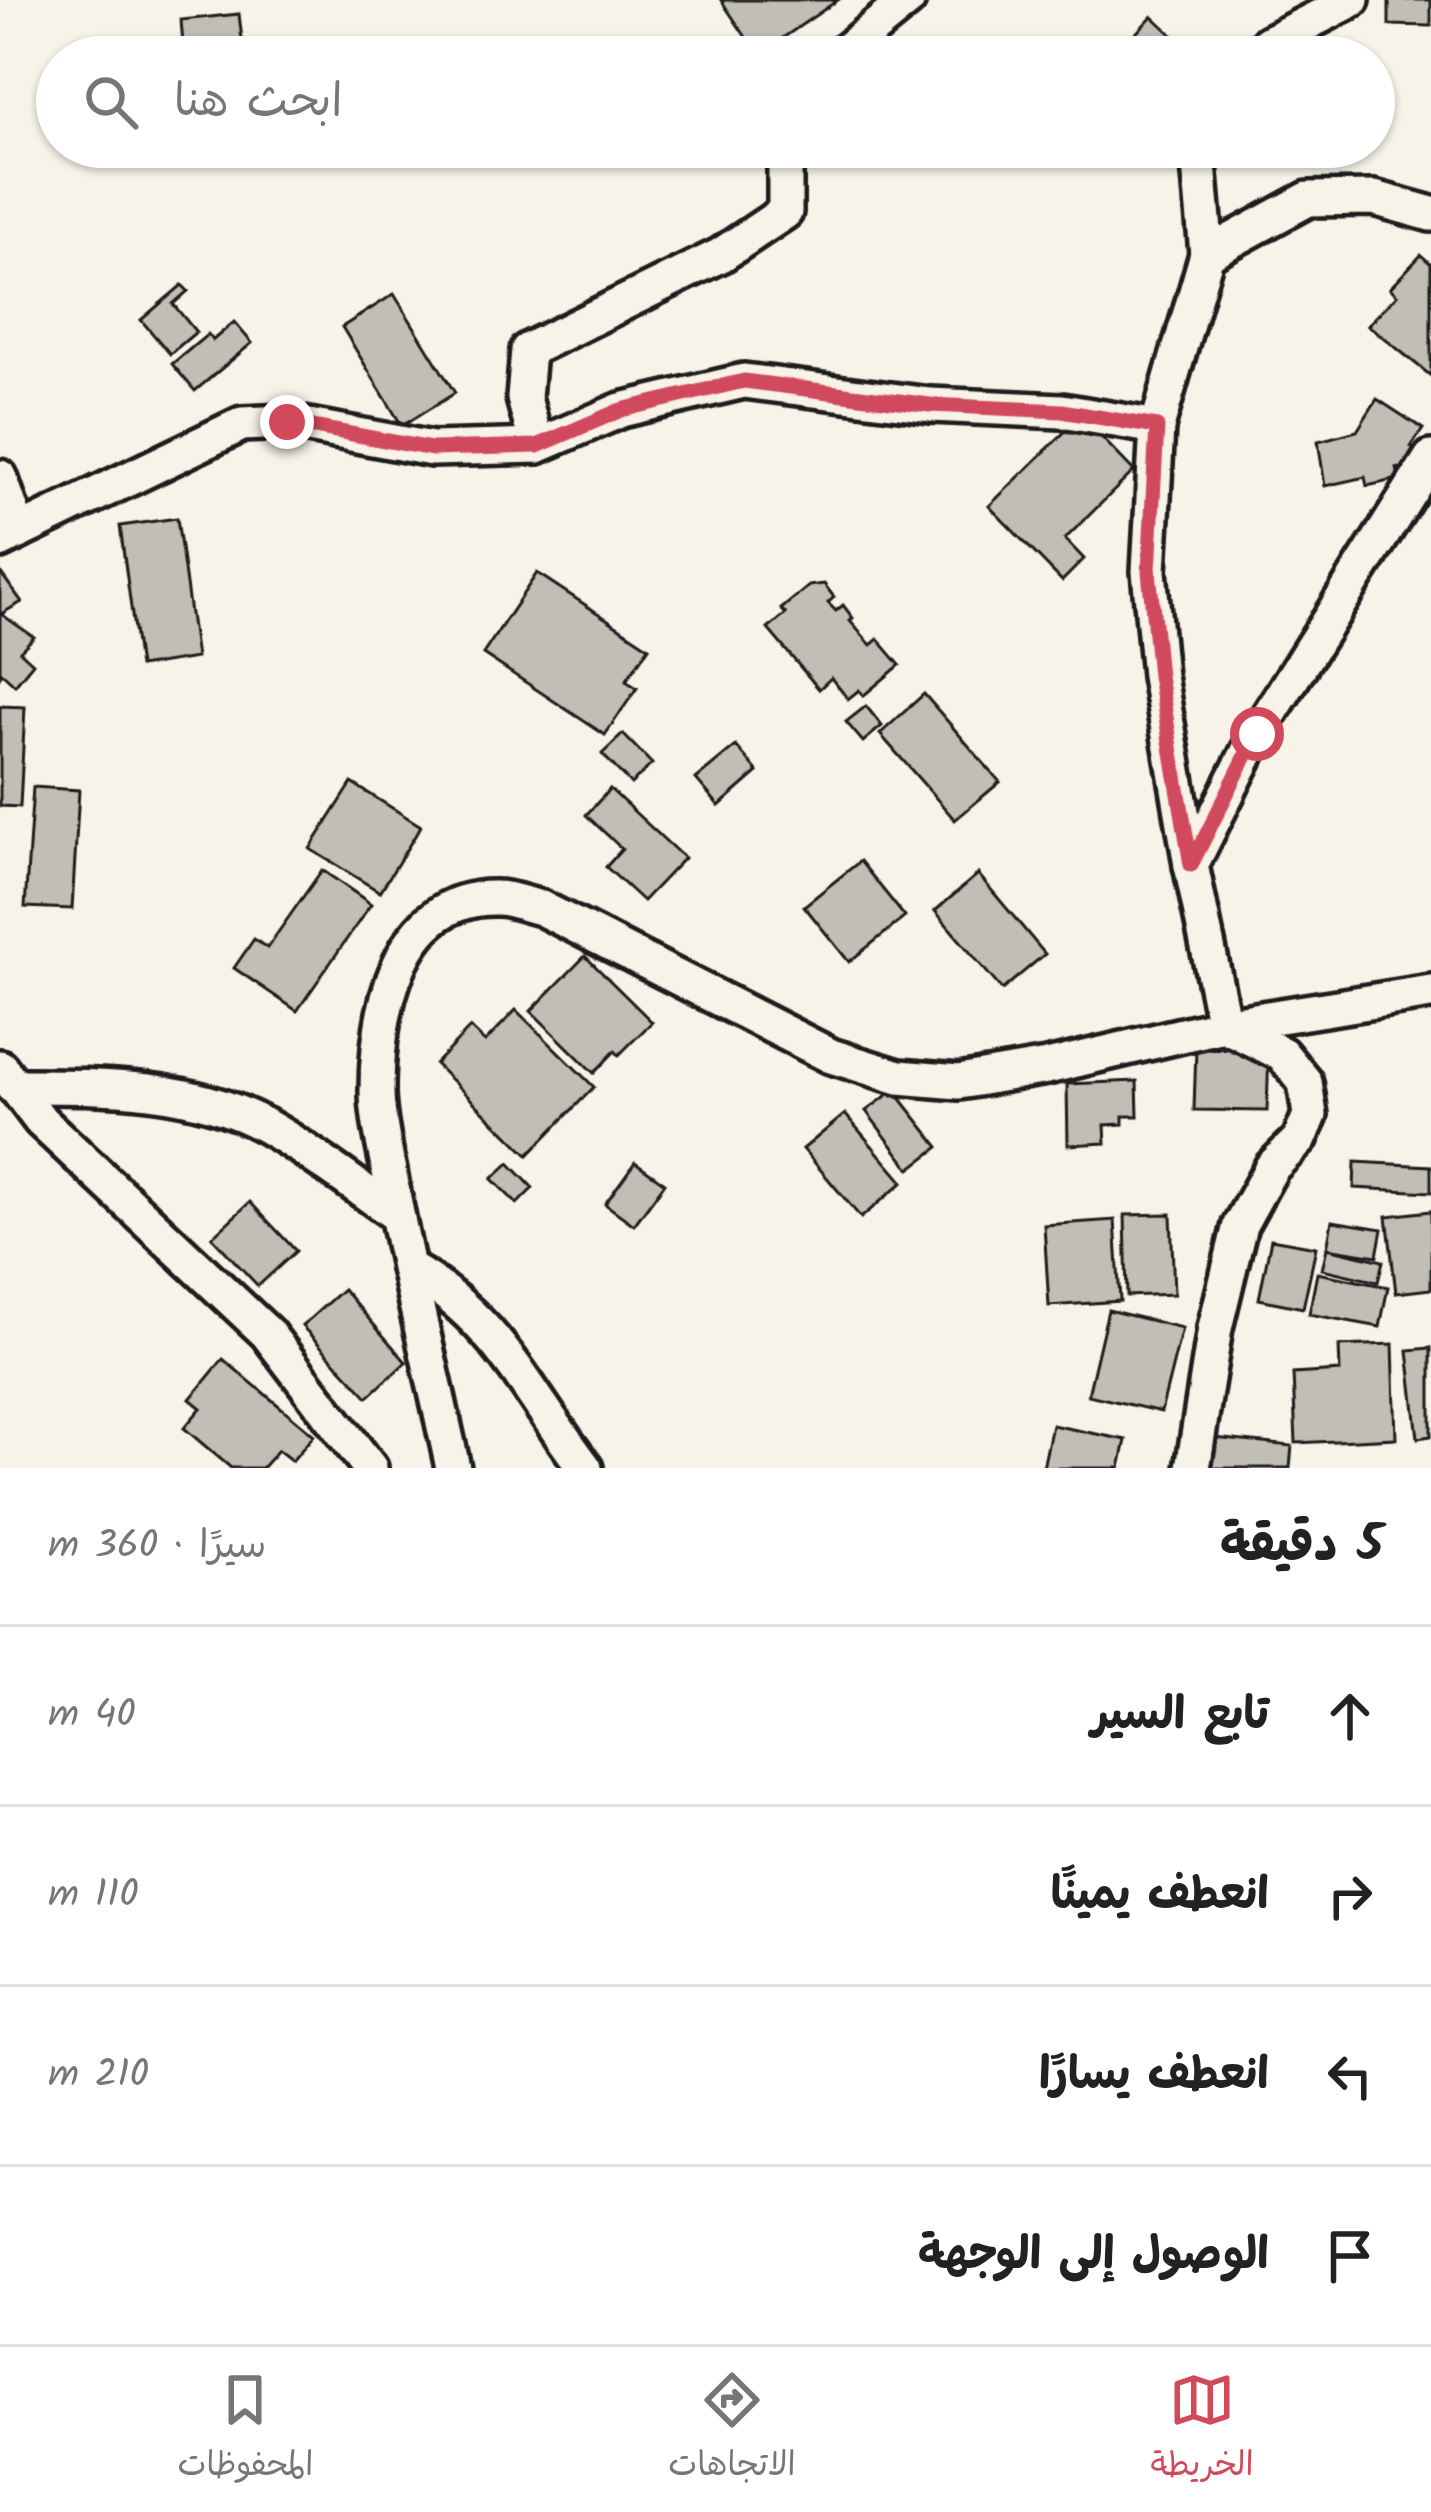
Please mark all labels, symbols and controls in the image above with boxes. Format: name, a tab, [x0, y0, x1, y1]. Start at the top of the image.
search box	[36, 36, 1395, 168]
text: ابحث هنا	[174, 67, 342, 139]
icon: search	[78, 69, 144, 135]
route end	[260, 395, 314, 449]
route start	[1230, 707, 1284, 761]
text: 5 دقيقة	[1220, 1506, 1383, 1587]
text: سيرًا · 360 m	[48, 1516, 267, 1578]
text: تابع السير	[1091, 1680, 1269, 1752]
icon: ahead	[1317, 1683, 1383, 1749]
text: 40 m	[48, 1685, 136, 1747]
text: انعطف يمينًا	[1051, 1860, 1269, 1932]
icon: right	[1317, 1863, 1383, 1929]
text: 110 m	[48, 1865, 139, 1927]
text: انعطف يسارًا	[1039, 2040, 1269, 2112]
icon: left	[1317, 2043, 1383, 2109]
text: 210 m	[48, 2045, 149, 2107]
text: الوصول إلى الوجهة	[918, 2220, 1269, 2292]
icon: arrive	[1317, 2223, 1383, 2289]
tab: المحفوظات	[177, 2367, 313, 2493]
tab: الاتجاهات	[668, 2367, 796, 2493]
tab: الخريطة	[1151, 2367, 1254, 2493]

